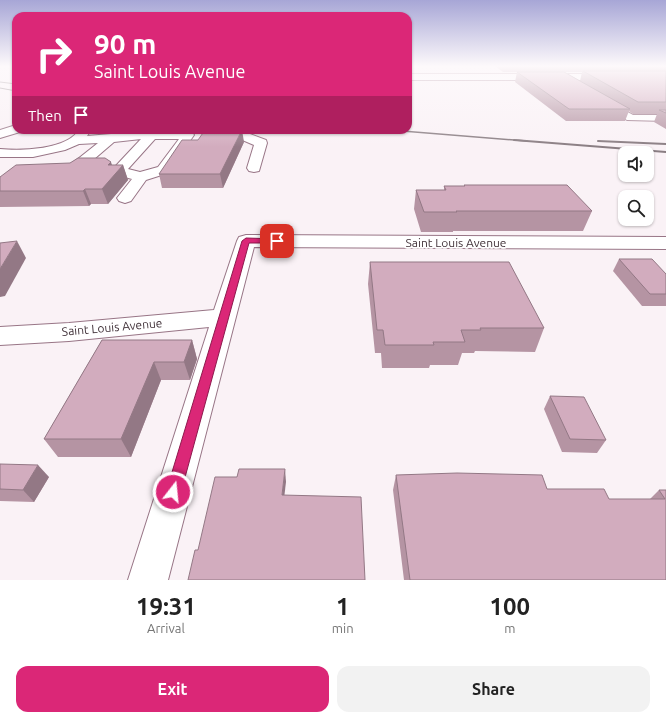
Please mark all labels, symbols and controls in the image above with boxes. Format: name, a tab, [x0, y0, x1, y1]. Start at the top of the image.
icon: right	[28, 28, 80, 80]
text: 90 m	[94, 28, 156, 59]
text: Saint Louis Avenue	[94, 61, 245, 81]
icon: arrive	[70, 104, 92, 126]
text: Then	[28, 107, 62, 124]
map controls	[618, 146, 654, 226]
button: sound	[618, 146, 654, 182]
button: search	[618, 190, 654, 226]
pin	[260, 224, 294, 258]
icon: arrive	[266, 230, 288, 252]
street label: Saint Louis Avenue	[406, 236, 506, 249]
street label: Saint Louis Avenue	[61, 316, 163, 338]
position arrow	[152, 471, 194, 513]
text: 19:31	[136, 593, 196, 620]
text: 1	[336, 593, 349, 620]
text: 100	[490, 593, 530, 620]
text: Arrival	[147, 621, 185, 635]
text: min	[332, 621, 354, 635]
text: m	[504, 621, 515, 635]
button: Exit	[16, 666, 329, 712]
button: Share	[337, 666, 650, 712]

